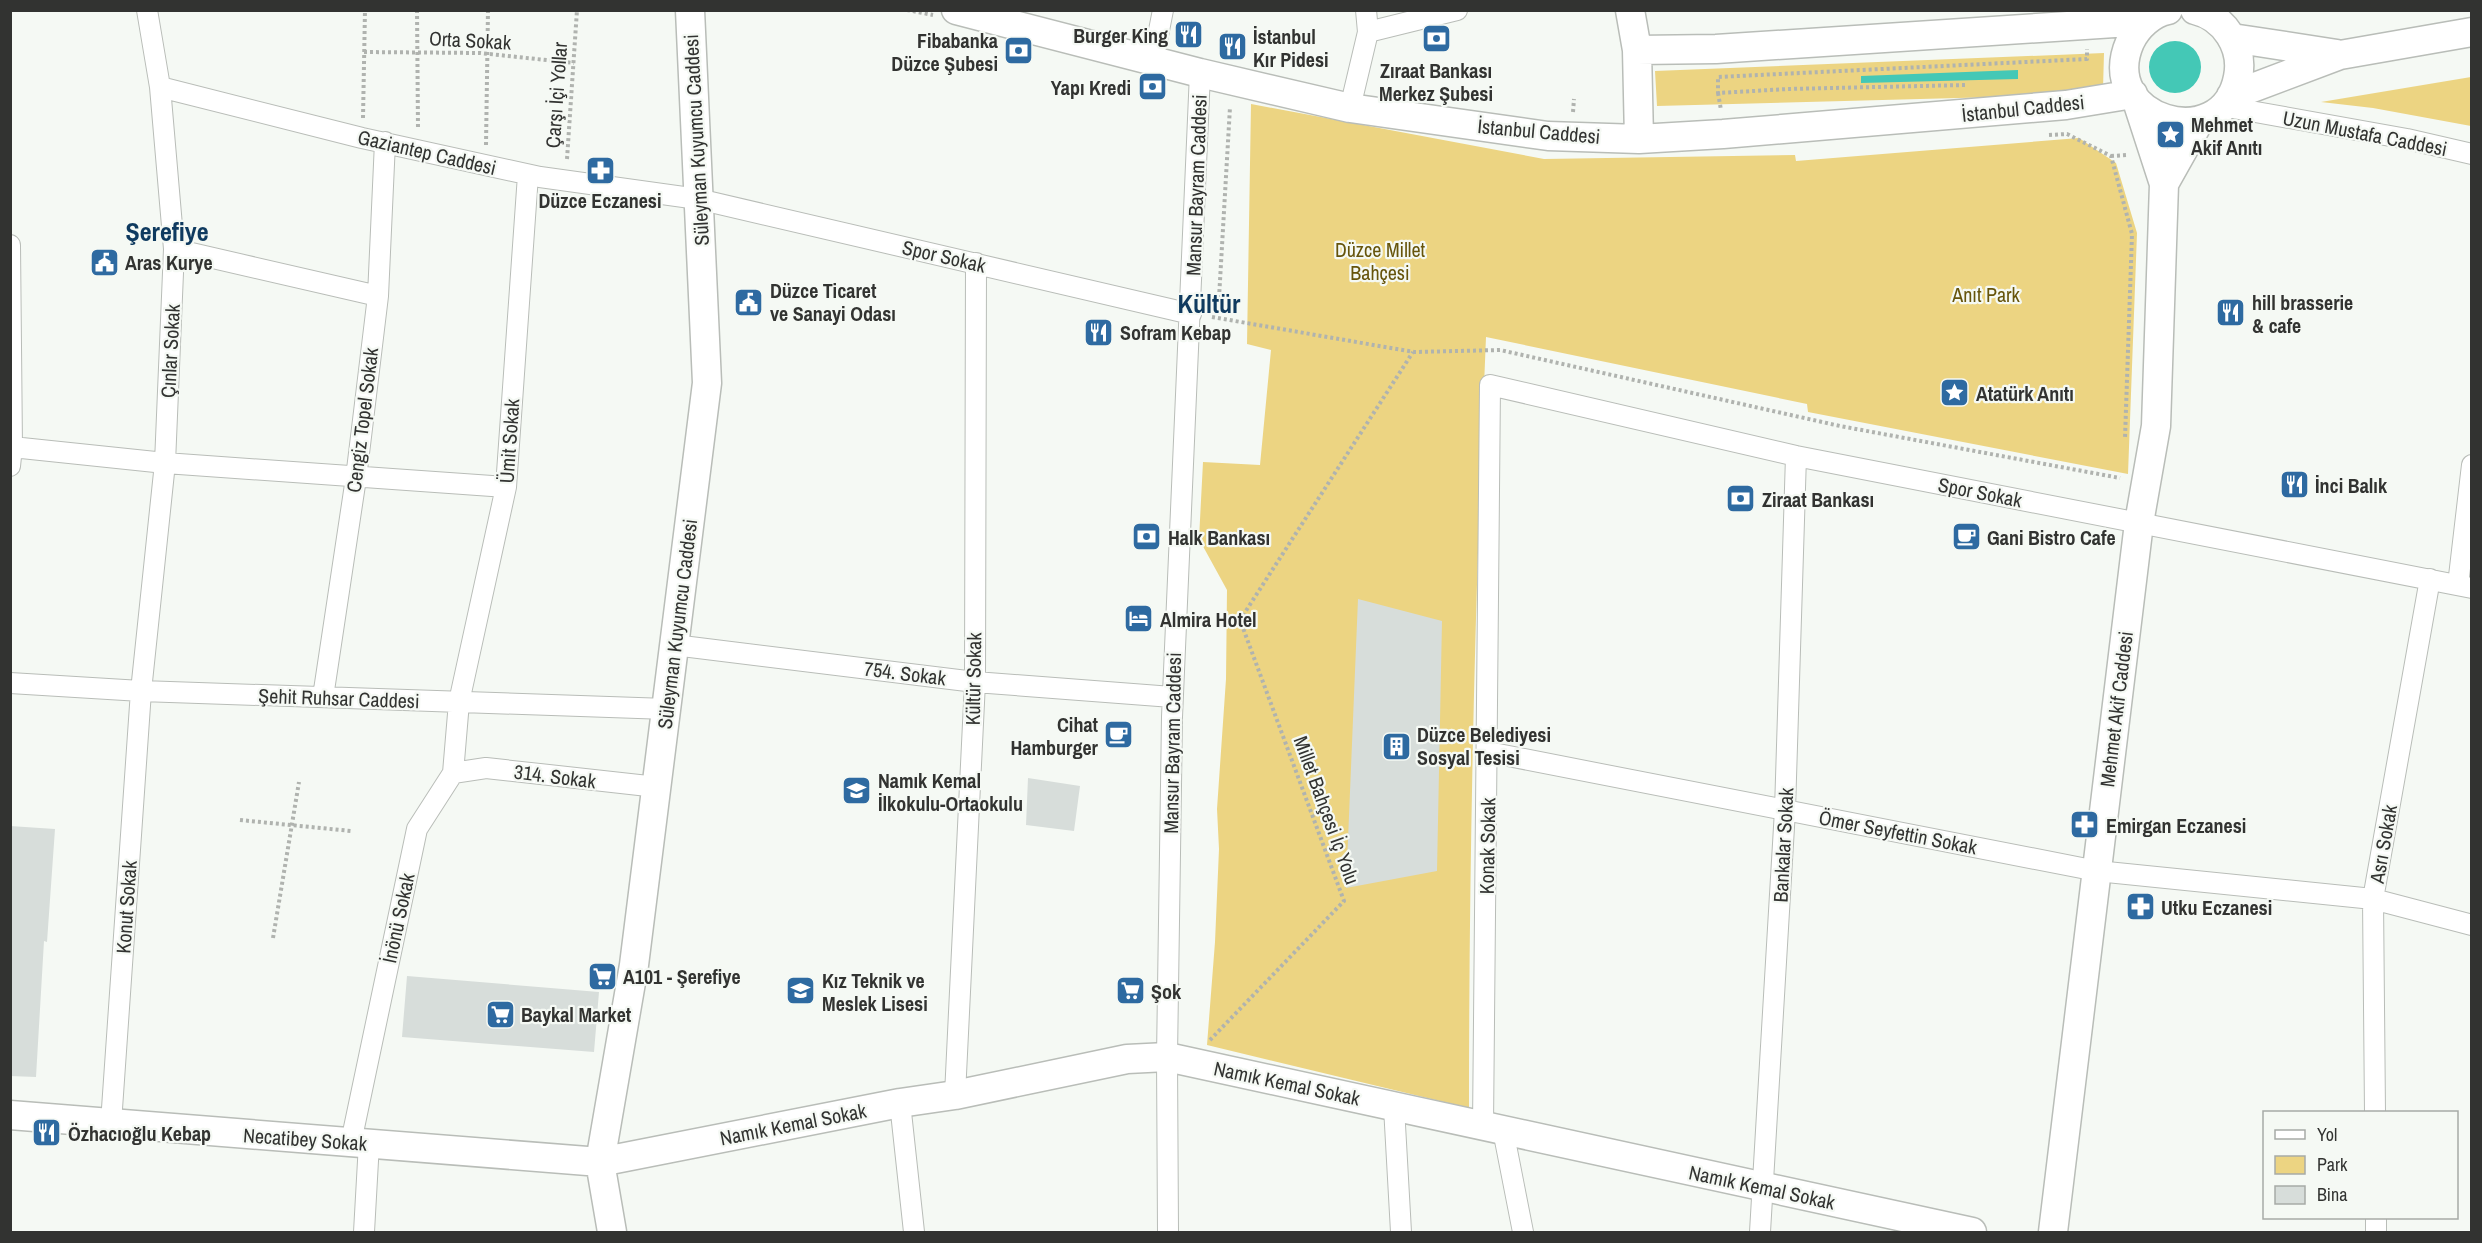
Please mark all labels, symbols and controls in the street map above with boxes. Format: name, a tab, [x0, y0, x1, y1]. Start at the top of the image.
restaurant icon: Burger King	[1173, 19, 1205, 51]
place label: Burger King	[1073, 22, 1168, 49]
place label: İstanbul Kır Pidesi	[1253, 23, 1329, 73]
bank icon: Zıraat Bankası Merkez Şubesi	[1420, 23, 1452, 55]
street label: Orta Sokak	[428, 24, 512, 56]
place label: Fibabanka Düzce Şubesi	[891, 27, 998, 77]
restaurant icon: İstanbul Kır Pidesi	[1216, 31, 1248, 63]
street label: Süleyman Kuyumcu Caddesi	[677, 34, 715, 246]
bank icon: Fibabanka Düzce Şubesi	[1003, 35, 1035, 67]
street label: Çarşı İçi Yollar	[539, 41, 573, 149]
place label: Zıraat Bankası Merkez Şubesi	[1379, 57, 1493, 107]
bank icon: Yapı Kredi	[1136, 71, 1168, 103]
place label: Yapı Kredi	[1051, 74, 1131, 101]
street label: İstanbul Caddesi	[1960, 88, 2086, 128]
street label: Mansur Bayram Caddesi	[1179, 94, 1213, 276]
street label: Uzun Mustafa Caddesi	[2281, 104, 2449, 162]
place label: Mehmet Akif Anıtı	[2191, 111, 2262, 161]
street label: İstanbul Caddesi	[1477, 112, 1601, 150]
place icon: Mehmet Akif Anıtı	[2154, 119, 2186, 151]
street label: Gaziantep Caddesi	[355, 123, 499, 181]
pharmacy icon: Düzce Eczanesi	[584, 154, 616, 186]
place label: Düzce Eczanesi	[538, 187, 662, 214]
district label: Şerefiye	[126, 214, 208, 249]
street label: Spor Sokak	[900, 233, 989, 279]
park label: Düzce Millet Bahçesi	[1335, 236, 1426, 286]
public building icon: Aras Kurye	[88, 246, 120, 278]
place label: Aras Kurye	[125, 249, 213, 276]
place label: Düzce Ticaret ve Sanayi Odası	[770, 277, 896, 327]
park label: Anıt Park	[1951, 281, 2021, 308]
public building icon: Düzce Ticaret ve Sanayi Odası	[733, 286, 765, 318]
district label: Kültür	[1178, 286, 1241, 321]
place label: hill brasserie & cafe	[2252, 289, 2353, 339]
restaurant icon: hill brasserie & cafe	[2215, 297, 2247, 329]
street label: Çınlar Sokak	[154, 303, 186, 399]
restaurant icon: Sofram Kebap	[1083, 316, 1115, 348]
place label: Sofram Kebap	[1120, 319, 1231, 346]
street label: Cengiz Topel Sokak	[340, 345, 384, 494]
place icon: Atatürk Anıtı	[1939, 377, 1971, 409]
place label: Atatürk Anıtı	[1976, 380, 2074, 407]
street label: Ümit Sokak	[493, 397, 525, 484]
restaurant icon: İnci Balık	[2278, 469, 2310, 501]
street label: Spor Sokak	[1936, 471, 2025, 513]
place label: İnci Balık	[2315, 472, 2388, 499]
bank icon: Ziraat Bankası	[1725, 483, 1757, 515]
place label: Ziraat Bankası	[1762, 486, 1874, 513]
street label: Süleyman Kuyumcu Caddesi	[651, 517, 703, 731]
bank icon: Halk Bankası	[1131, 521, 1163, 553]
cafe icon: Gani Bistro Cafe	[1950, 521, 1982, 553]
place label: Halk Bankası	[1168, 524, 1270, 551]
place label: Gani Bistro Cafe	[1987, 524, 2116, 551]
hotel icon: Almira Hotel	[1123, 603, 1155, 635]
place label: Almira Hotel	[1160, 606, 1257, 633]
street label: Mehmet Akif Caddesi	[2093, 630, 2139, 788]
street label: Kültür Sokak	[959, 631, 987, 726]
street label: Mansur Bayram Caddesi	[1157, 652, 1187, 834]
street label: 754. Sokak	[863, 655, 948, 691]
street label: Şehit Ruhsar Caddesi	[258, 682, 420, 714]
place label: Cihat Hamburger	[1011, 711, 1099, 761]
cafe icon: Cihat Hamburger	[1103, 719, 1135, 751]
place label: Düzce Belediyesi Sosyal Tesisi	[1417, 721, 1551, 771]
building icon: Düzce Belediyesi Sosyal Tesisi	[1380, 730, 1412, 762]
street label: Millet Bahçesi İç Yolu	[1288, 732, 1366, 888]
street label: 314. Sokak	[513, 758, 598, 794]
place label: Namık Kemal İlkokulu-Ortaokulu	[878, 767, 1023, 817]
school or university icon: Namık Kemal İlkokulu-Ortaokulu	[841, 775, 873, 807]
street label: Bankalar Sokak	[1767, 786, 1800, 903]
street label: Konak Sokak	[1473, 797, 1501, 895]
street label: Asrı Sokak	[2363, 802, 2403, 886]
street label: Ömer Seyfettin Sokak	[1817, 803, 1980, 861]
pharmacy icon: Emirgan Eczanesi	[2069, 809, 2101, 841]
place label: Emirgan Eczanesi	[2106, 812, 2246, 839]
street label: Konut Sokak	[109, 859, 143, 954]
street label: İnönü Sokak	[375, 870, 421, 965]
pharmacy icon: Utku Eczanesi	[2124, 891, 2156, 923]
place label: Utku Eczanesi	[2161, 894, 2272, 921]
supermarket icon: A101 - Şerefiye	[586, 960, 618, 992]
place label: A101 - Şerefiye	[623, 963, 741, 990]
place label: Kız Teknik ve Meslek Lisesi	[822, 967, 928, 1017]
school or university icon: Kız Teknik ve Meslek Lisesi	[785, 975, 817, 1007]
supermarket icon: Şok	[1114, 975, 1146, 1007]
place label: Şok	[1151, 978, 1182, 1005]
supermarket icon: Baykal Market	[484, 998, 516, 1030]
place label: Baykal Market	[521, 1001, 632, 1028]
street label: Namık Kemal Sokak	[1212, 1054, 1363, 1112]
street label: Namık Kemal Sokak	[718, 1096, 869, 1151]
legend	[2263, 1111, 2458, 1219]
restaurant icon: Özhacıoğlu Kebap	[31, 1117, 63, 1149]
place label: Özhacıoğlu Kebap	[68, 1120, 211, 1147]
street label: Necatibey Sokak	[242, 1121, 369, 1157]
text: Yol	[2317, 1122, 2337, 1147]
text: Park	[2317, 1152, 2348, 1177]
street label: Namık Kemal Sokak	[1687, 1158, 1838, 1216]
text: Bina	[2317, 1182, 2347, 1207]

